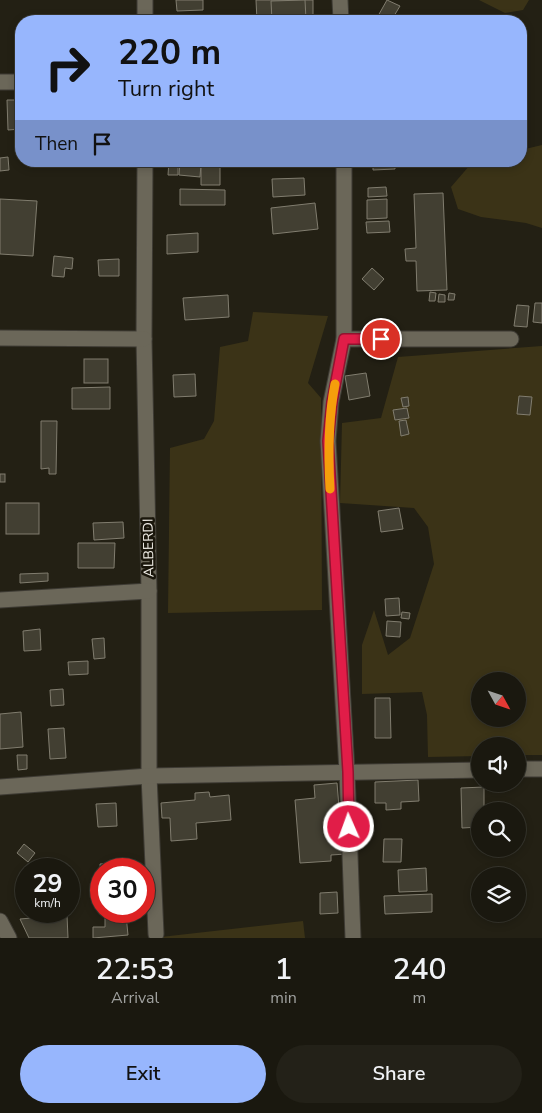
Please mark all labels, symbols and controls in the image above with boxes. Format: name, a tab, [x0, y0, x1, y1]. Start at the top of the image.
text: 220 m	[118, 29, 221, 76]
icon: right	[35, 35, 100, 100]
text: Turn right	[118, 74, 214, 104]
icon: arrive	[88, 130, 116, 158]
text: Then	[35, 131, 78, 157]
pin	[360, 318, 402, 360]
icon: arrive	[367, 325, 395, 353]
street label: ALBERDI	[138, 518, 159, 578]
north arrow	[471, 672, 526, 728]
map controls	[471, 672, 526, 922]
button: sound	[471, 737, 526, 792]
position arrow	[322, 800, 374, 852]
button: search	[471, 802, 526, 857]
speed limit sign: 30	[90, 858, 155, 923]
text: 29	[32, 867, 63, 901]
button: layers	[471, 867, 526, 922]
text: km/h	[34, 895, 61, 911]
text: 22:53	[96, 949, 175, 990]
text: 1	[275, 949, 293, 990]
text: 240	[392, 949, 446, 990]
text: Arrival	[111, 987, 159, 1009]
text: min	[270, 987, 297, 1009]
text: m	[413, 987, 426, 1009]
button: Exit	[20, 1045, 266, 1103]
button: Share	[276, 1045, 522, 1103]

